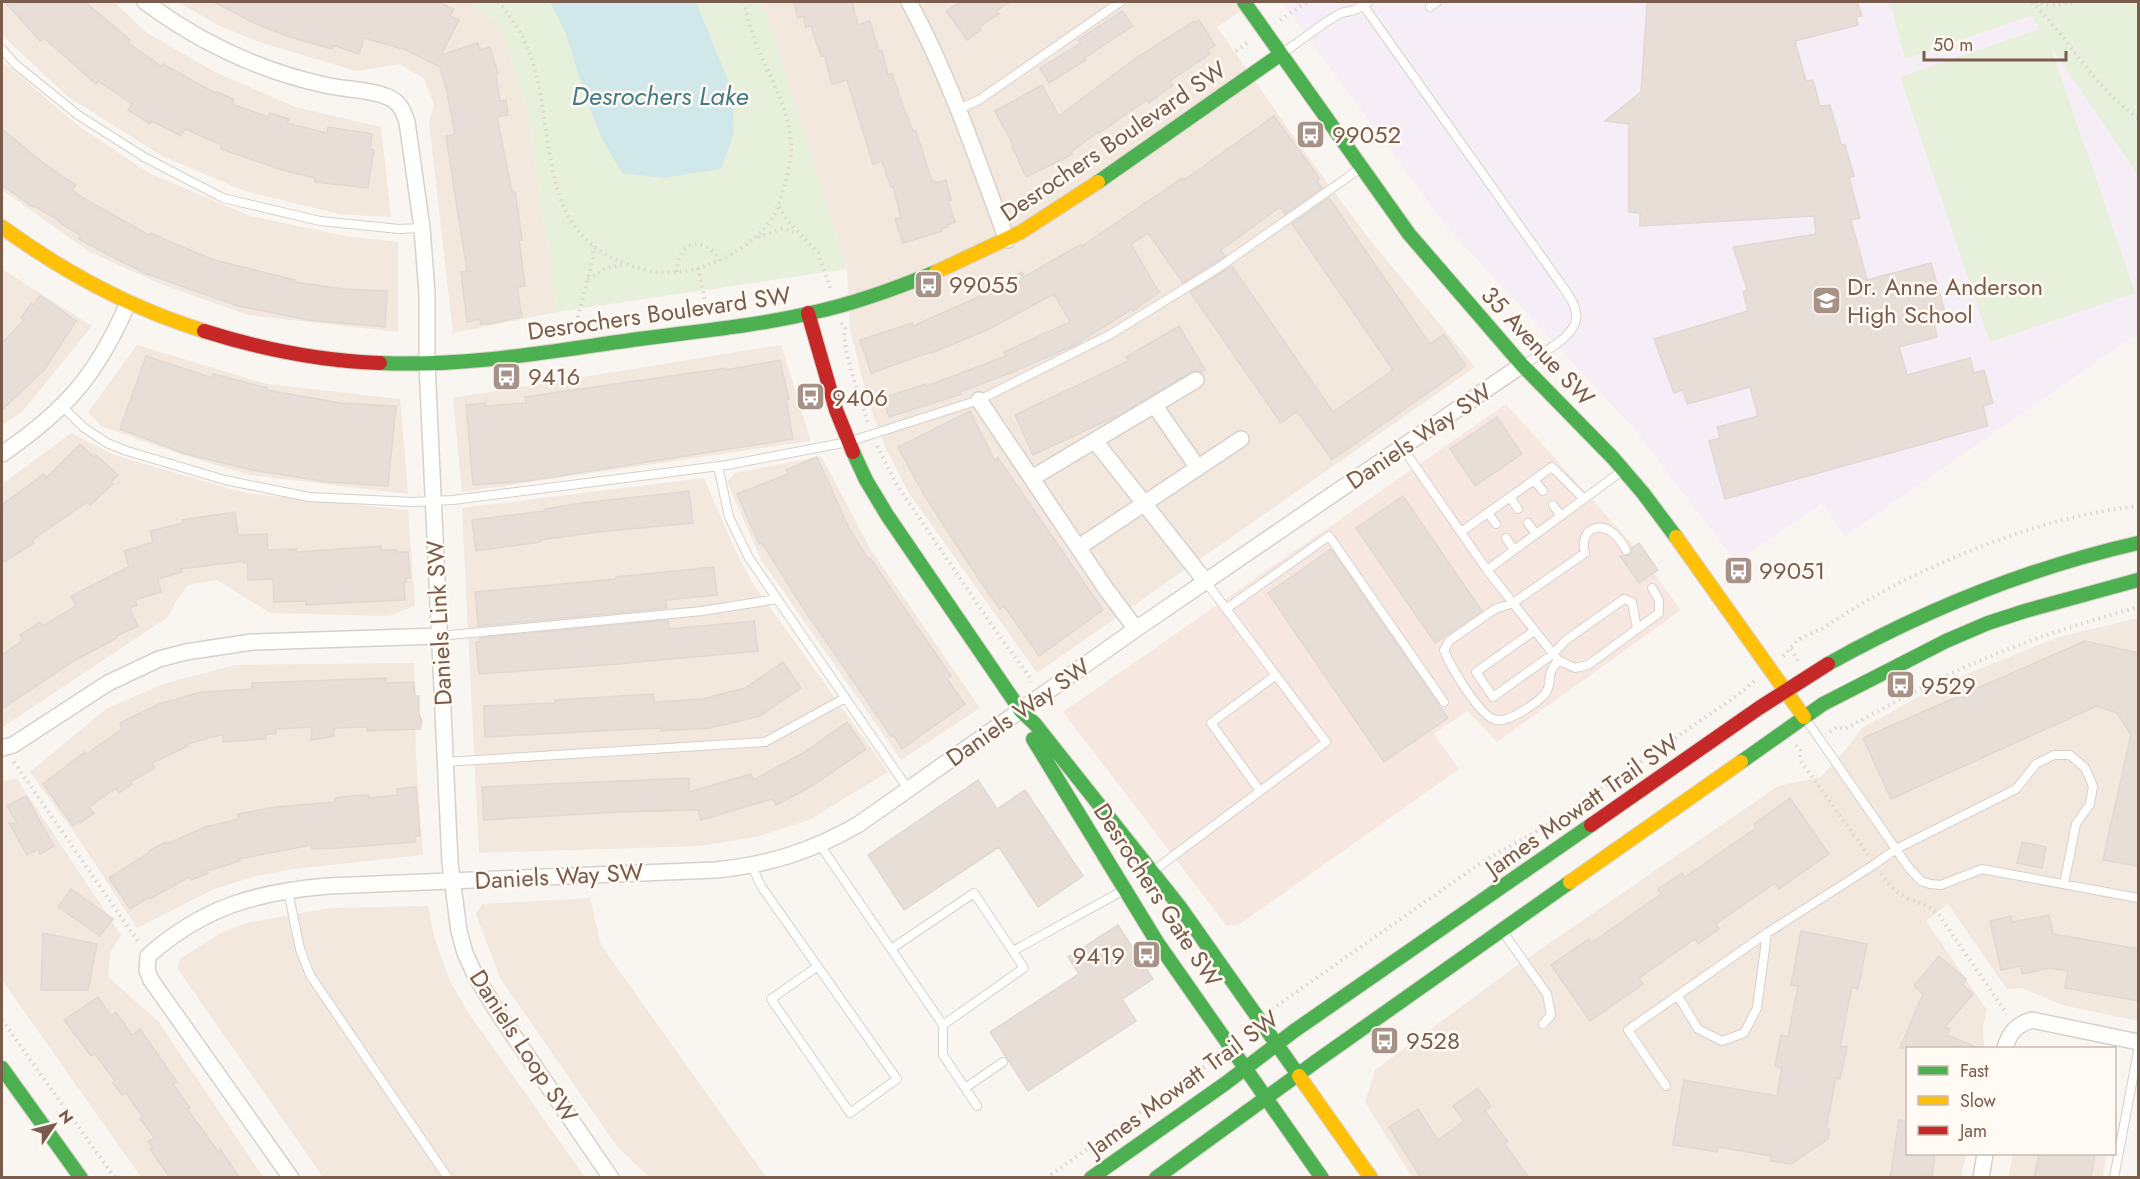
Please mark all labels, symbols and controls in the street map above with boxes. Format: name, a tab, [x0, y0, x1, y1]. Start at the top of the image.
scale bar	[1924, 24, 2066, 62]
text: 50 m	[1933, 32, 1973, 58]
street label: Desrochers Boulevard SW	[993, 52, 1233, 230]
water label: Desrochers Lake	[572, 77, 748, 115]
place label: 99052	[1332, 117, 1401, 152]
bus stop icon: 99052	[1295, 118, 1327, 150]
place label: 99055	[949, 267, 1018, 302]
bus stop icon: 99055	[912, 268, 944, 300]
place label: Dr. Anne Anderson High School	[1847, 269, 2043, 332]
street label: Desrochers Boulevard SW	[525, 277, 793, 349]
street label: 35 Avenue SW	[1473, 278, 1603, 414]
school or university icon: Dr. Anne Anderson High School	[1810, 284, 1842, 316]
place label: 9416	[528, 359, 580, 394]
bus stop icon: 9416	[491, 360, 523, 392]
street label: Daniels Way SW	[1339, 374, 1499, 498]
place label: 9406	[832, 380, 888, 415]
bus stop icon: 9406	[795, 381, 827, 413]
street label: Daniels Link SW	[417, 539, 461, 707]
place label: 99051	[1759, 553, 1825, 588]
bus stop icon: 99051	[1722, 554, 1754, 586]
street label: Daniels Way SW	[939, 649, 1097, 775]
place label: 9529	[1921, 668, 1976, 703]
bus stop icon: 9529	[1884, 669, 1916, 701]
street label: James Mowatt Trail SW	[1476, 725, 1686, 887]
street label: Desrochers Gate SW	[1085, 796, 1231, 994]
street label: Daniels Way SW	[474, 854, 644, 898]
place label: 9419	[1073, 938, 1125, 973]
bus stop icon: 9419	[1130, 939, 1162, 971]
street label: Daniels Loop SW	[461, 963, 587, 1130]
street label: James Mowatt Trail SW	[1078, 1001, 1286, 1166]
place label: 9528	[1406, 1023, 1460, 1058]
bus stop icon: 9528	[1369, 1024, 1401, 1056]
legend	[1906, 1047, 2116, 1155]
text: Fast	[1960, 1058, 1989, 1084]
text: Slow	[1960, 1088, 1997, 1114]
north arrow	[24, 1095, 84, 1155]
text: N	[53, 1105, 79, 1128]
text: Jam	[1958, 1118, 1987, 1144]

